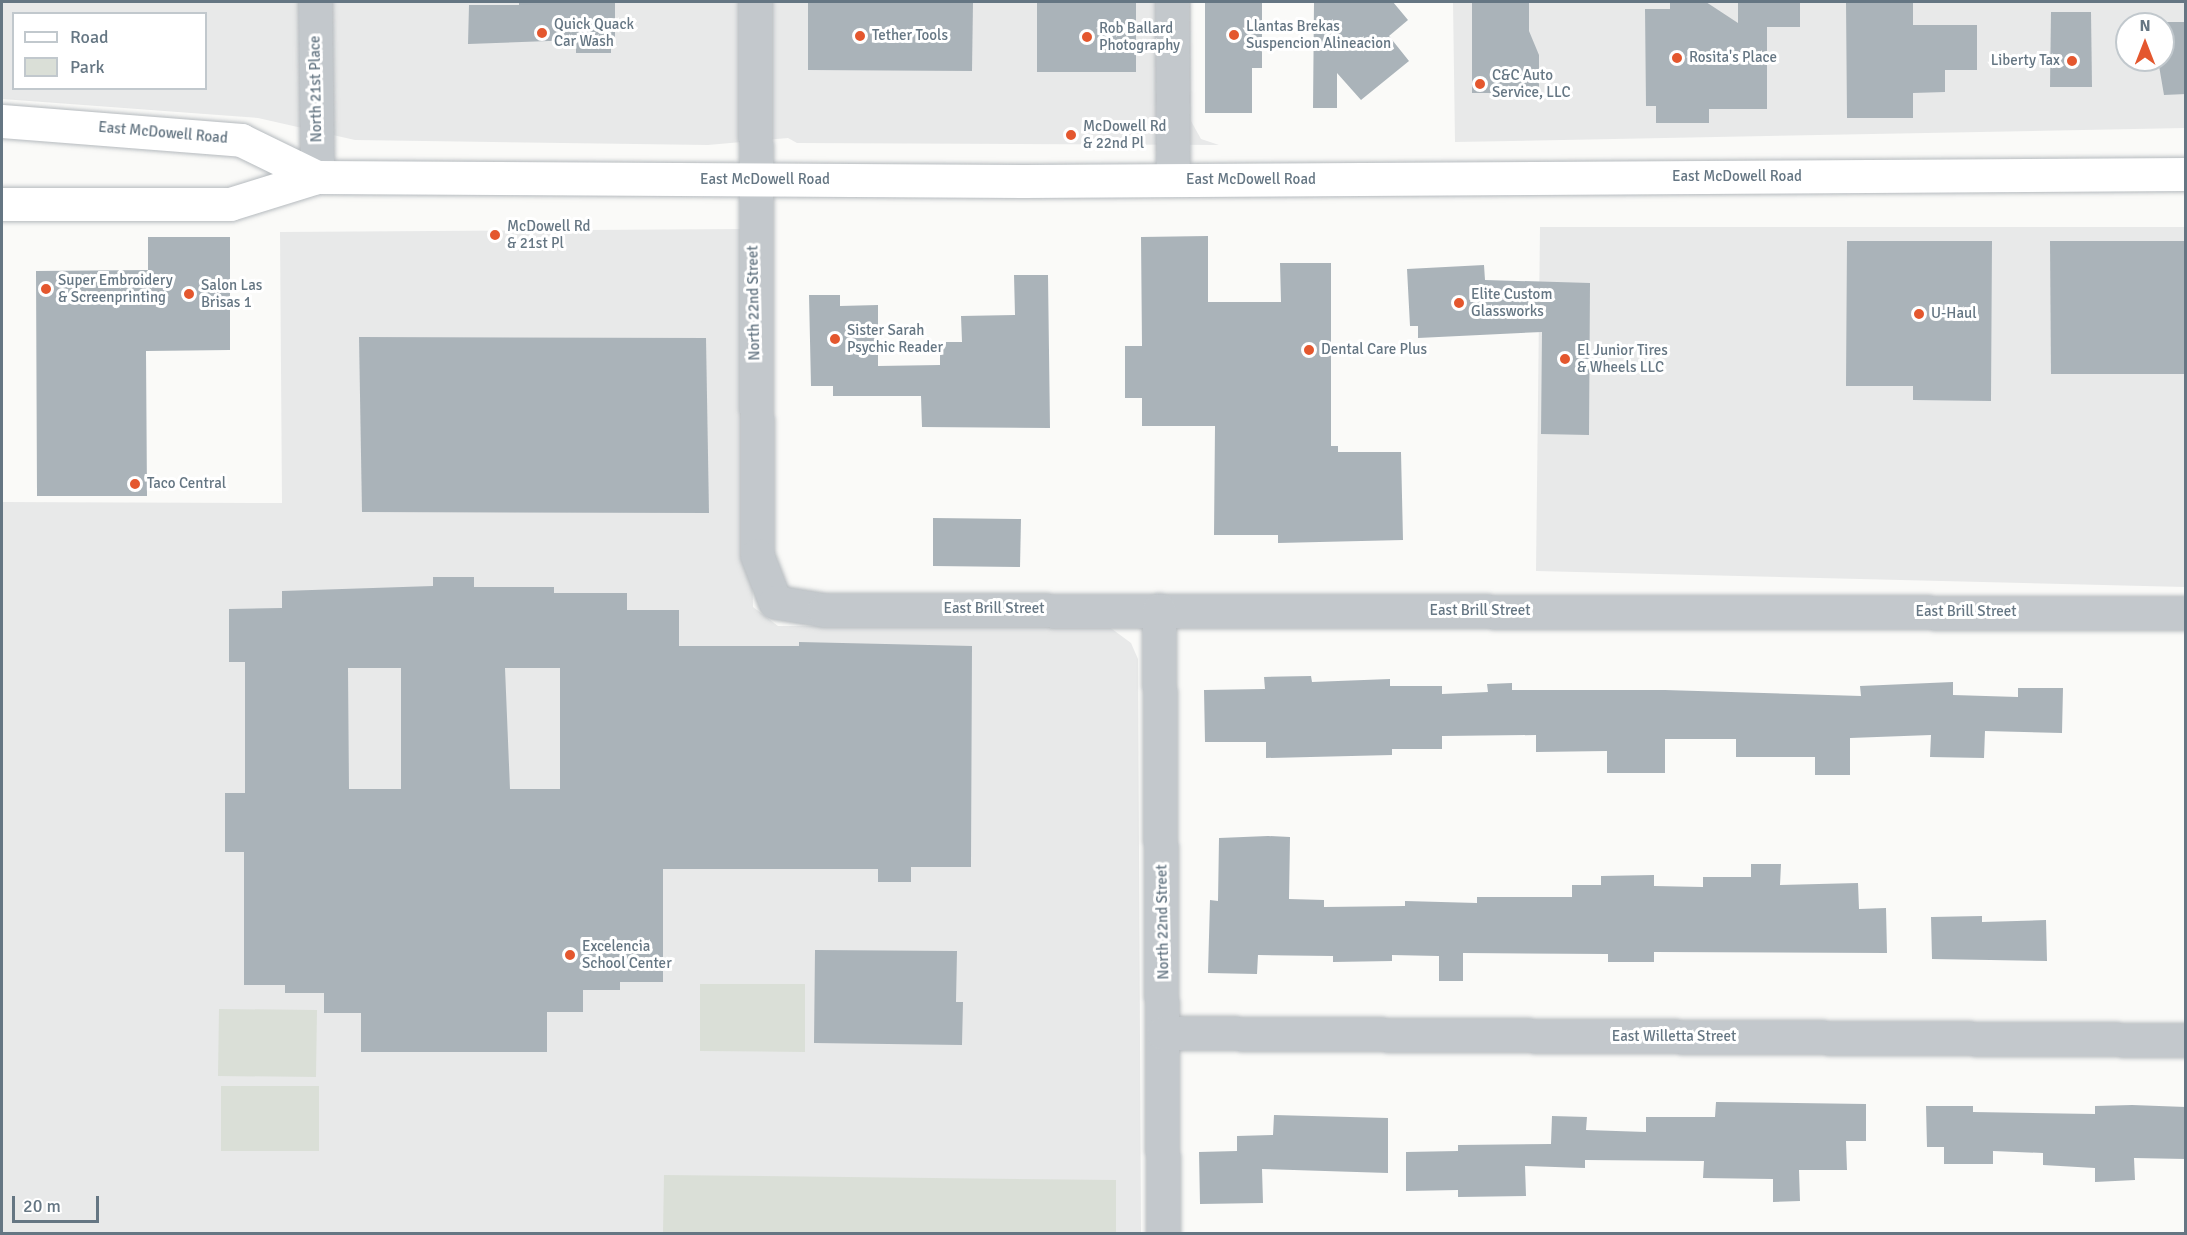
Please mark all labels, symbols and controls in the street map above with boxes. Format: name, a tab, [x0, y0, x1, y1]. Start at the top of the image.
legend	[12, 12, 207, 90]
north arrow	[2115, 12, 2175, 72]
place label: Quick Quack Car Wash	[554, 15, 634, 50]
text: N	[2139, 16, 2151, 36]
place label: Llantas Brekas Suspencion Alineacion	[1246, 17, 1391, 52]
place label: Rob Ballard Photography	[1099, 19, 1180, 54]
text: Road	[70, 26, 109, 48]
marker: Quick Quack Car Wash	[535, 26, 549, 40]
place label: Tether Tools	[872, 27, 948, 45]
marker: Llantas Brekas Suspencion Alineacion	[1227, 28, 1241, 42]
marker: Tether Tools	[853, 29, 867, 43]
marker: Rob Ballard Photography	[1080, 30, 1094, 44]
street label: North 21st Place	[306, 35, 326, 143]
place label: Rosita's Place	[1689, 49, 1777, 67]
marker: Rosita's Place	[1670, 51, 1684, 65]
place label: Liberty Tax	[1991, 52, 2060, 70]
marker: Liberty Tax	[2065, 54, 2079, 68]
text: Park	[70, 56, 105, 78]
place label: C&C Auto Service, LLC	[1492, 66, 1570, 101]
marker: C&C Auto Service, LLC	[1473, 77, 1487, 91]
place label: McDowell Rd & 22nd Pl	[1083, 117, 1166, 152]
street label: East McDowell Road	[98, 118, 228, 148]
marker: McDowell Rd & 22nd Pl	[1064, 128, 1078, 142]
street label: East McDowell Road	[1672, 168, 1802, 186]
street label: East McDowell Road	[700, 171, 830, 189]
street label: East McDowell Road	[1186, 171, 1316, 189]
place label: McDowell Rd & 21st Pl	[507, 217, 590, 252]
marker: McDowell Rd & 21st Pl	[488, 228, 502, 242]
street label: North 22nd Street	[744, 245, 764, 361]
place label: Super Embroidery & Screenprinting	[58, 271, 173, 306]
place label: Salon Las Brisas 1	[201, 276, 262, 311]
marker: Super Embroidery & Screenprinting	[39, 282, 53, 296]
place label: Elite Custom Glassworks	[1471, 285, 1552, 320]
marker: Salon Las Brisas 1	[182, 287, 196, 301]
marker: Elite Custom Glassworks	[1452, 296, 1466, 310]
place label: U-Haul	[1931, 305, 1977, 323]
marker: U-Haul	[1912, 307, 1926, 321]
place label: Sister Sarah Psychic Reader	[847, 321, 943, 356]
marker: Sister Sarah Psychic Reader	[828, 332, 842, 346]
place label: Dental Care Plus	[1321, 341, 1427, 359]
place label: El Junior Tires & Wheels LLC	[1577, 341, 1668, 376]
marker: Dental Care Plus	[1302, 343, 1316, 357]
marker: El Junior Tires & Wheels LLC	[1558, 352, 1572, 366]
place label: Taco Central	[147, 475, 226, 493]
marker: Taco Central	[128, 477, 142, 491]
street label: East Brill Street	[944, 600, 1044, 618]
street label: East Brill Street	[1430, 602, 1530, 620]
street label: East Brill Street	[1916, 603, 2016, 621]
street label: North 22nd Street	[1153, 864, 1173, 980]
place label: Excelencia School Center	[582, 937, 672, 972]
marker: Excelencia School Center	[563, 948, 577, 962]
street label: East Willetta Street	[1612, 1028, 1736, 1046]
scale bar	[15, 1184, 102, 1222]
text: 20 m	[23, 1195, 61, 1217]

